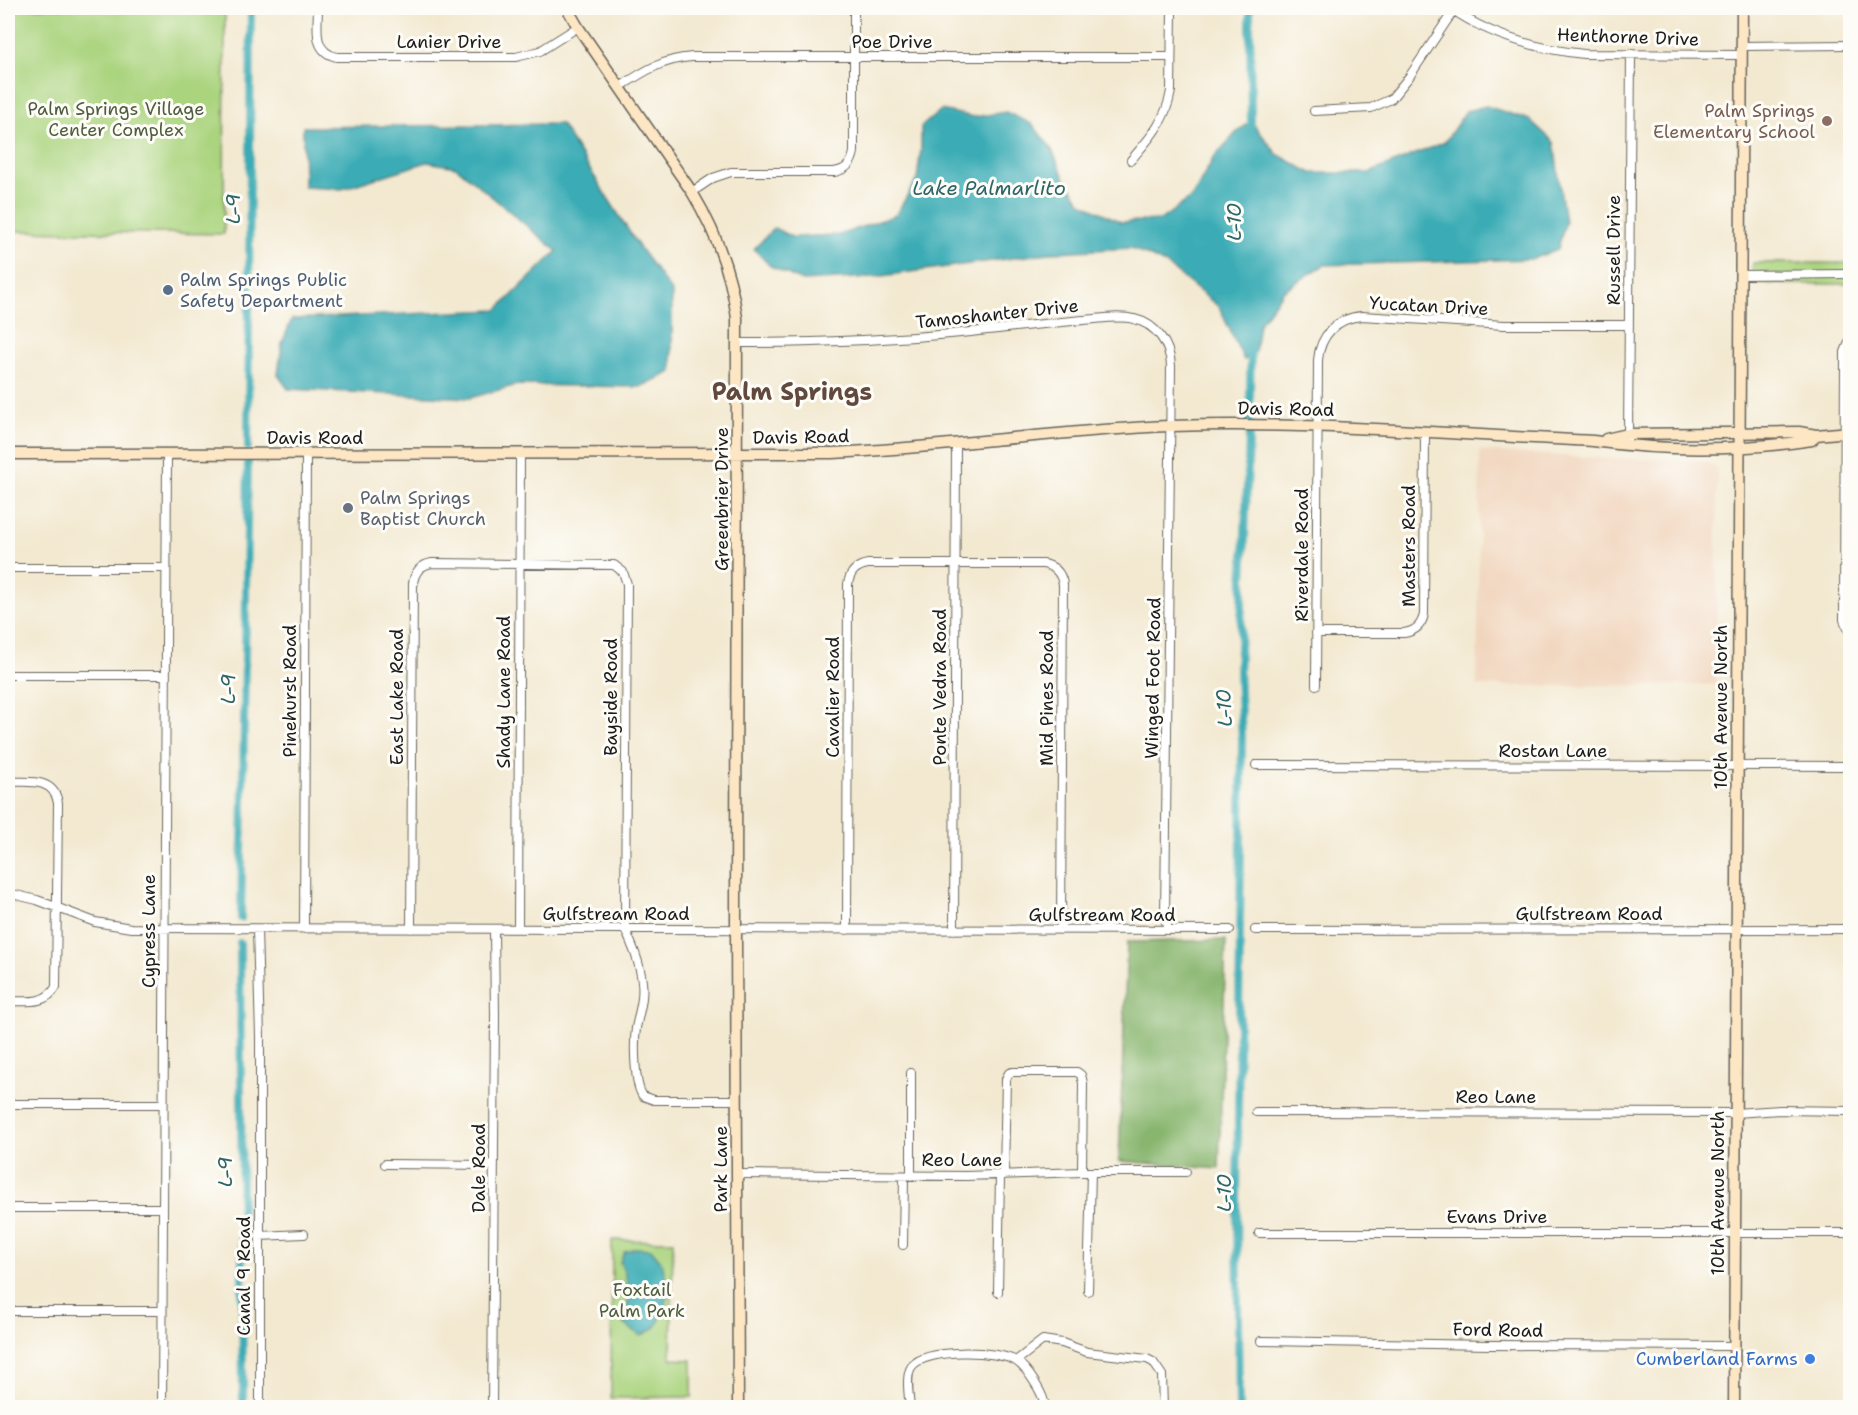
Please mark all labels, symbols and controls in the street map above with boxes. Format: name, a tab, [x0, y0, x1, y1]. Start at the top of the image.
street label: Henthorne Drive	[1556, 23, 1700, 51]
street label: Lanier Drive	[396, 30, 502, 54]
street label: Poe Drive	[851, 30, 933, 54]
park label: Palm Springs Village Center Complex	[28, 97, 204, 142]
place label: Palm Springs Elementary School	[1653, 99, 1816, 144]
marker: Palm Springs Elementary School	[1820, 114, 1834, 128]
water label: Lake Palmarlito	[912, 175, 1066, 201]
water label: L-9	[220, 194, 246, 224]
street label: Russell Drive	[1602, 195, 1626, 305]
water label: L-10	[1221, 203, 1247, 241]
place label: Palm Springs Public Safety Department	[180, 268, 347, 313]
marker: Palm Springs Public Safety Department	[161, 283, 175, 297]
street label: Yucatan Drive	[1369, 291, 1489, 321]
street label: Tamoshanter Drive	[914, 294, 1080, 334]
district label: Palm Springs	[712, 376, 872, 408]
street label: Davis Road	[1237, 396, 1335, 422]
street label: Davis Road	[752, 424, 850, 450]
street label: Davis Road	[267, 426, 363, 450]
street label: Greenbrier Drive	[710, 427, 734, 571]
street label: Masters Road	[1397, 485, 1421, 607]
place label: Palm Springs Baptist Church	[360, 486, 486, 531]
street label: Riverdale Road	[1290, 488, 1314, 622]
marker: Palm Springs Baptist Church	[341, 501, 355, 515]
street label: Winged Foot Road	[1140, 597, 1166, 759]
street label: Ponte Vedra Road	[928, 608, 952, 766]
street label: Shady Lane Road	[492, 615, 516, 769]
street label: 10th Avenue North	[1709, 624, 1733, 790]
street label: Pinehurst Road	[278, 625, 302, 757]
street label: East Lake Road	[385, 629, 409, 765]
street label: Mid Pines Road	[1035, 630, 1059, 766]
street label: Cavalier Road	[821, 636, 845, 758]
street label: Bayside Road	[599, 638, 623, 756]
water label: L-9	[215, 674, 241, 704]
water label: L-10	[1210, 688, 1238, 728]
street label: Rostan Lane	[1499, 739, 1607, 763]
street label: Cypress Lane	[137, 874, 161, 988]
street label: Gulfstream Road	[542, 902, 690, 926]
street label: Gulfstream Road	[1515, 902, 1663, 926]
street label: Gulfstream Road	[1028, 903, 1176, 927]
street label: Reo Lane	[1456, 1085, 1536, 1109]
street label: 10th Avenue North	[1706, 1110, 1730, 1276]
street label: Dale Road	[467, 1123, 491, 1213]
street label: Park Lane	[709, 1126, 733, 1212]
street label: Reo Lane	[922, 1148, 1002, 1172]
water label: L-9	[212, 1157, 238, 1187]
water label: L-10	[1211, 1174, 1237, 1212]
street label: Evans Drive	[1447, 1205, 1547, 1229]
street label: Canal 9 Road	[232, 1216, 256, 1336]
park label: Foxtail Palm Park	[599, 1278, 685, 1323]
street label: Ford Road	[1453, 1317, 1543, 1343]
place label: Cumberland Farms	[1636, 1347, 1798, 1371]
marker: Cumberland Farms	[1803, 1352, 1817, 1366]

